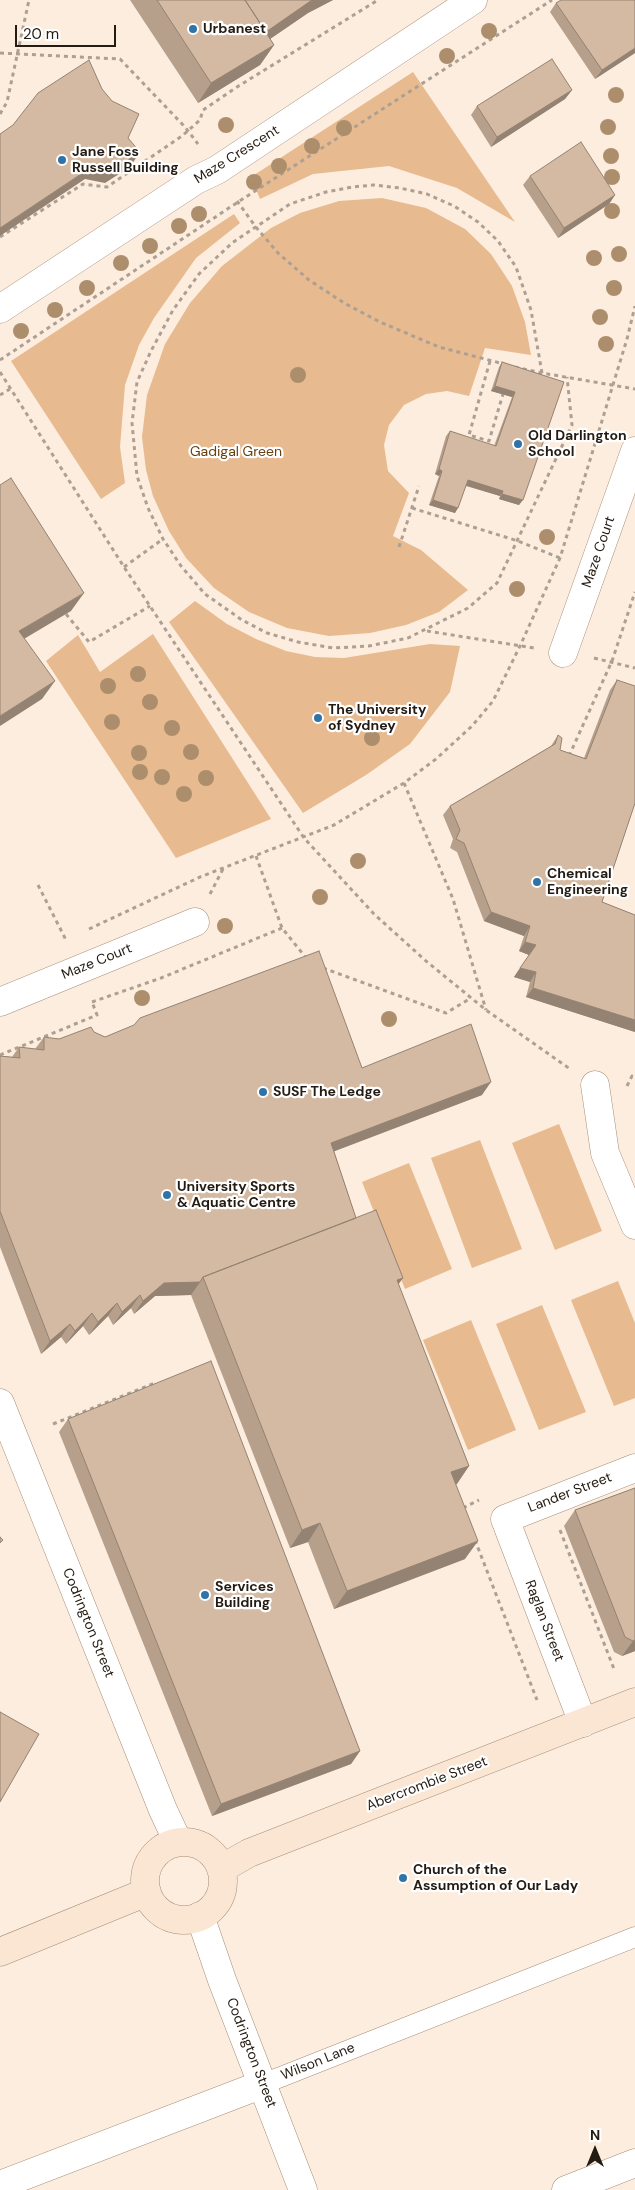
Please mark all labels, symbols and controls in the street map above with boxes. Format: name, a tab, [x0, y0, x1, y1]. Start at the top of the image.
scale bar	[18, 15, 119, 47]
place label: Urbanest	[203, 21, 266, 37]
marker: Urbanest	[187, 23, 199, 35]
text: 20 m	[23, 24, 59, 44]
street label: Maze Crescent	[191, 122, 283, 188]
place label: Jane Foss Russell Building	[72, 144, 179, 176]
marker: Jane Foss Russell Building	[56, 154, 68, 166]
place label: Old Darlington School	[528, 428, 627, 461]
marker: Old Darlington School	[512, 438, 524, 450]
park label: Gadigal Green	[190, 444, 282, 460]
street label: Maze Court	[579, 514, 619, 590]
place label: The University of Sydney	[328, 702, 426, 734]
marker: The University of Sydney	[312, 712, 324, 724]
place label: Chemical Engineering	[547, 866, 628, 899]
marker: Chemical Engineering	[531, 876, 543, 888]
street label: Maze Court	[59, 940, 135, 984]
place label: SUSF The Ledge	[273, 1084, 381, 1100]
marker: SUSF The Ledge	[257, 1086, 269, 1098]
place label: University Sports & Aquatic Centre	[177, 1179, 296, 1212]
marker: University Sports & Aquatic Centre	[161, 1189, 173, 1201]
street label: Lander Street	[526, 1469, 614, 1517]
street label: Codrington Street	[58, 1566, 118, 1680]
street label: Raglan Street	[521, 1578, 567, 1664]
place label: Services Building	[215, 1579, 274, 1611]
marker: Services Building	[199, 1589, 211, 1601]
street label: Abercrombie Street	[364, 1753, 490, 1815]
place label: Church of the Assumption of Our Lady	[413, 1862, 578, 1894]
marker: Church of the Assumption of Our Lady	[397, 1872, 409, 1884]
street label: Codrington Street	[222, 1996, 280, 2110]
street label: Wilson Lane	[279, 2040, 357, 2084]
north arrow	[570, 2125, 620, 2175]
text: N	[590, 2126, 600, 2144]

